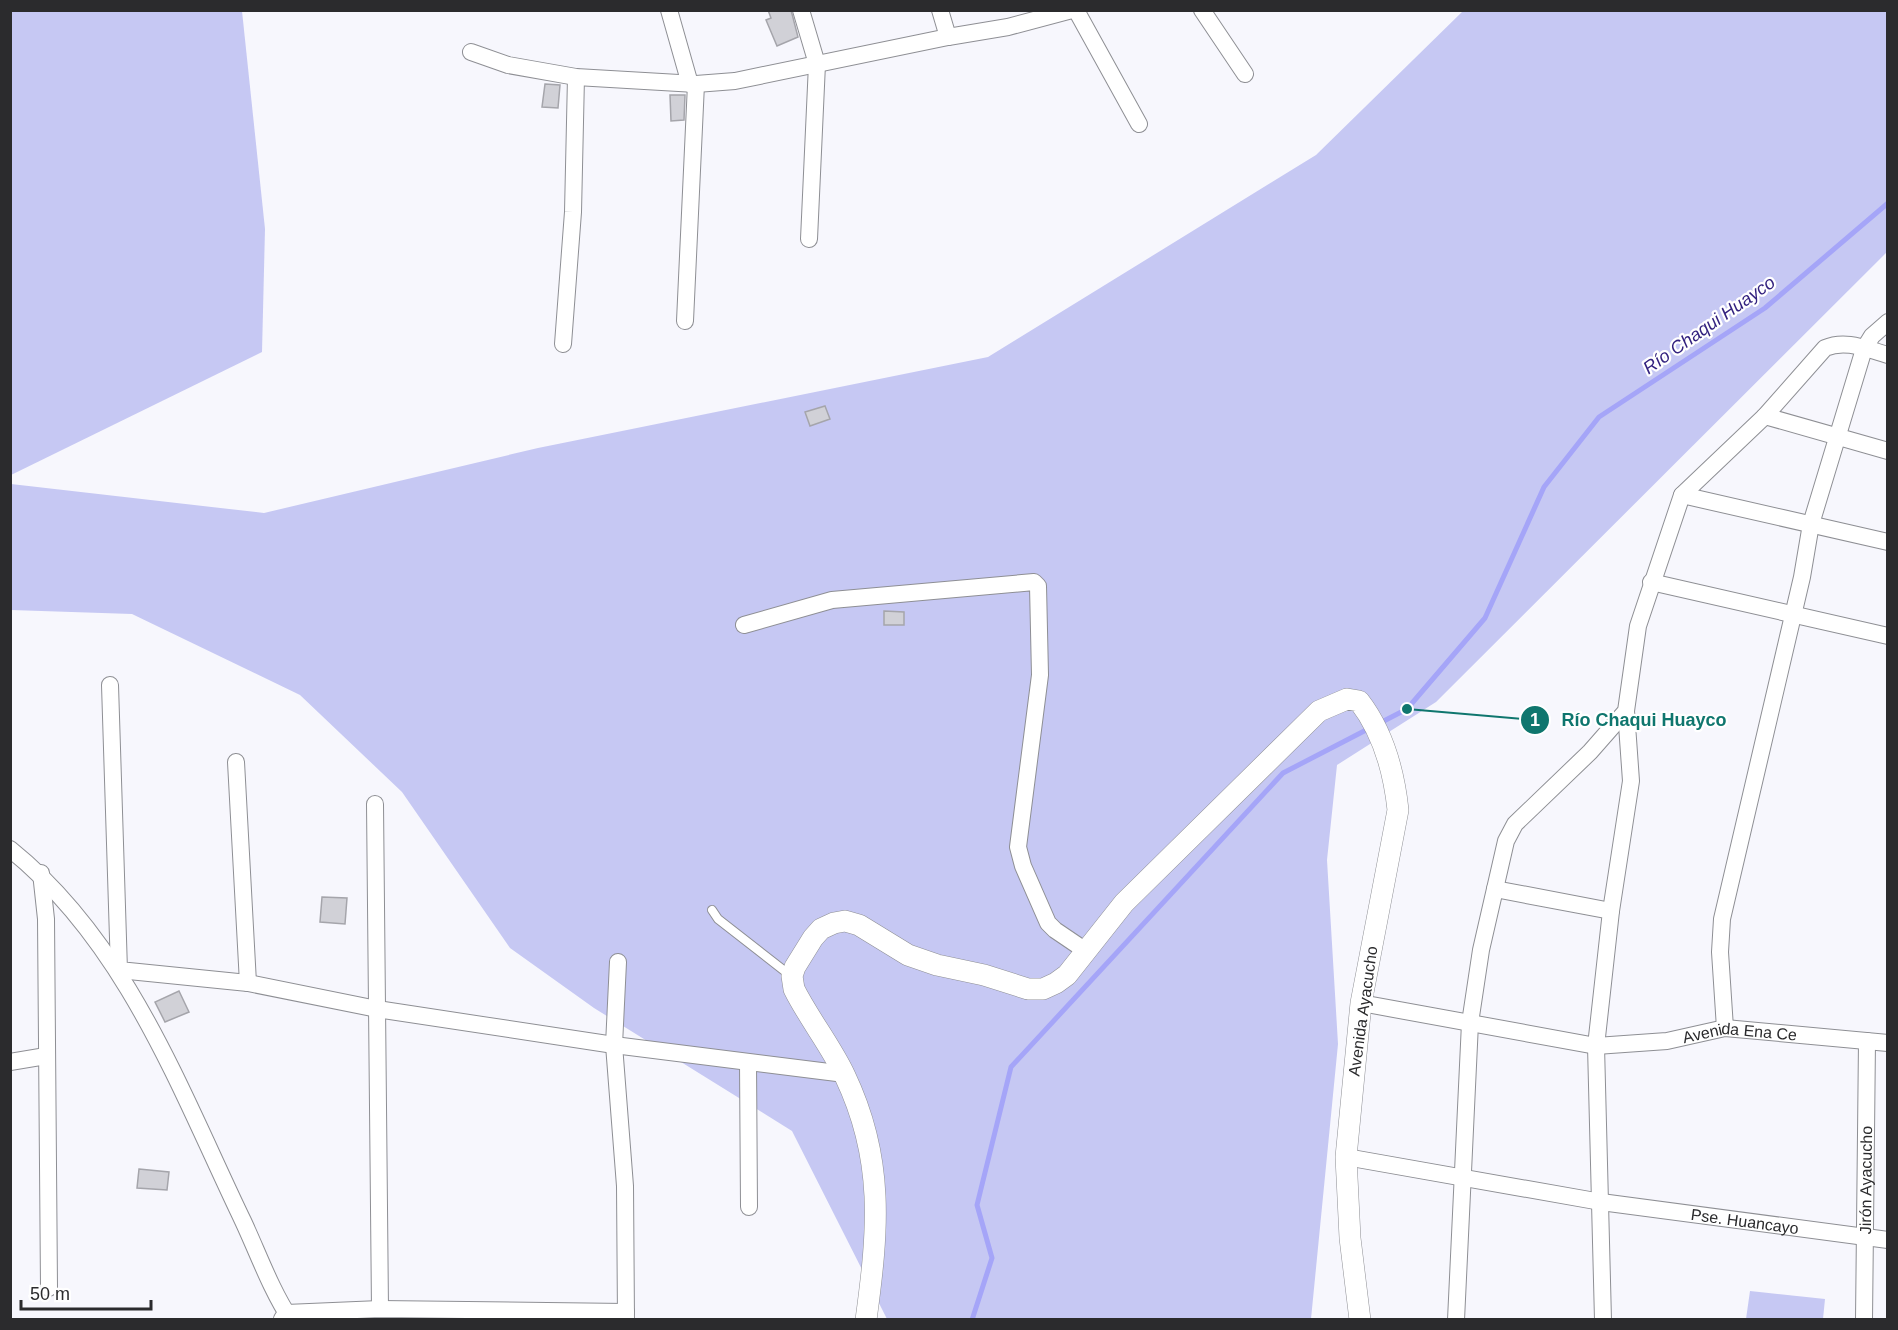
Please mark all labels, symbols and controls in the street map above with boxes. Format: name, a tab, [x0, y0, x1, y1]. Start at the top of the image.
water label: Río Chaqui Huayco	[1639, 272, 1779, 378]
callout: Río Chaqui Huayco	[1520, 702, 1739, 738]
text: 1	[1530, 710, 1540, 730]
text: Río Chaqui Huayco	[1561, 710, 1727, 730]
street label: Avenida Ayacucho	[1345, 945, 1381, 1077]
street label: Avenida Ena Ce	[1681, 1019, 1798, 1046]
street label: Jirón Ayacucho	[1856, 1126, 1875, 1234]
street label: Pse. Huancayo	[1690, 1205, 1800, 1237]
scale bar	[21, 1273, 152, 1311]
text: 50 m	[30, 1284, 70, 1304]

